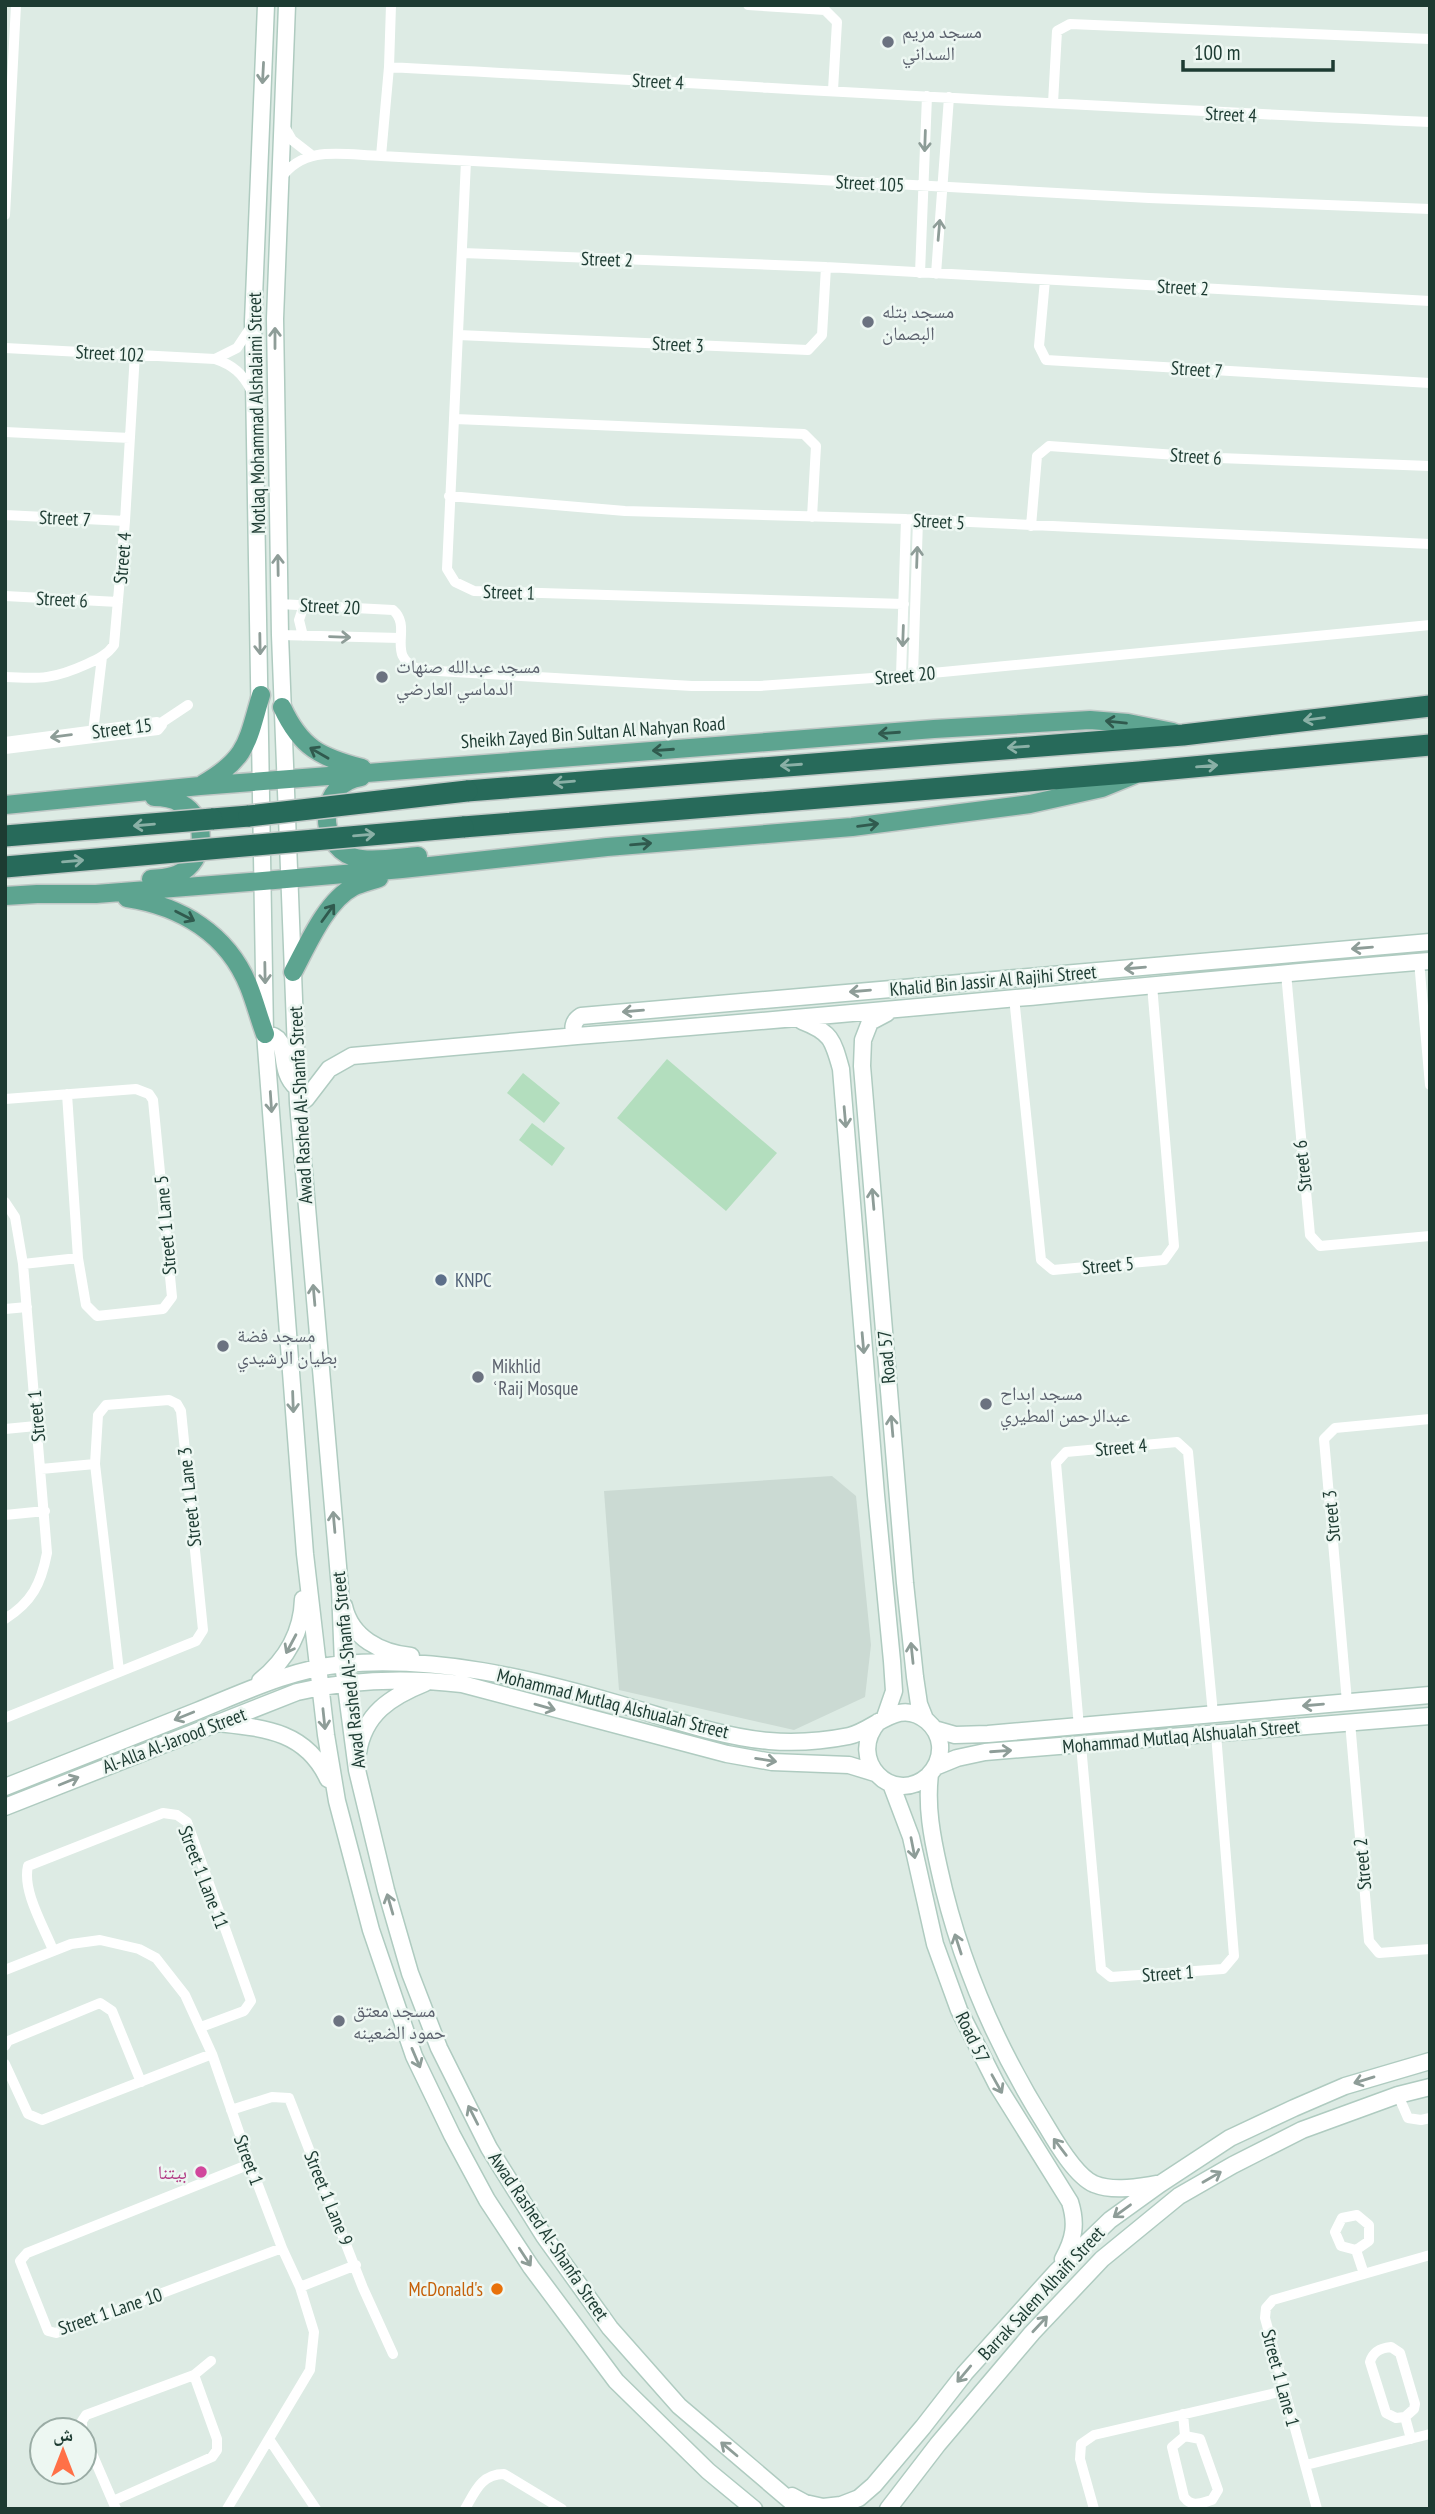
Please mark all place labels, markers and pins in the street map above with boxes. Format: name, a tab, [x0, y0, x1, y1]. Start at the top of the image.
place label: مسجد مريم السداني	[902, 19, 982, 69]
marker: مسجد مريم السداني	[880, 34, 896, 50]
place label: مسجد بتله البصمان	[882, 299, 954, 345]
marker: مسجد بتله البصمان	[860, 314, 876, 330]
place label: مسجد عبدالله صنهات الدماسي العارضي	[396, 654, 540, 704]
marker: مسجد عبدالله صنهات الدماسي العارضي	[374, 669, 390, 685]
place label: KNPC	[455, 1268, 492, 1292]
marker: KNPC	[433, 1272, 449, 1288]
place label: مسجد فضة بطيان الرشيدي	[237, 1323, 337, 1373]
marker: مسجد فضة بطيان الرشيدي	[215, 1338, 231, 1354]
place label: Mikhlid ʿRaij Mosque	[492, 1354, 578, 1400]
marker: Mikhlid ʿRaij Mosque	[470, 1369, 486, 1385]
place label: مسجد ابداح عبدالرحمن المطيري	[1000, 1381, 1130, 1431]
marker: مسجد ابداح عبدالرحمن المطيري	[978, 1396, 994, 1412]
place label: مسجد معتق حمود الضعينه	[353, 1998, 446, 2044]
marker: مسجد معتق حمود الضعينه	[331, 2013, 347, 2029]
place label: بيتنا	[158, 2160, 187, 2184]
marker: بيتنا	[193, 2164, 209, 2180]
place label: McDonald's	[408, 2277, 483, 2301]
marker: McDonald's	[489, 2281, 505, 2297]

